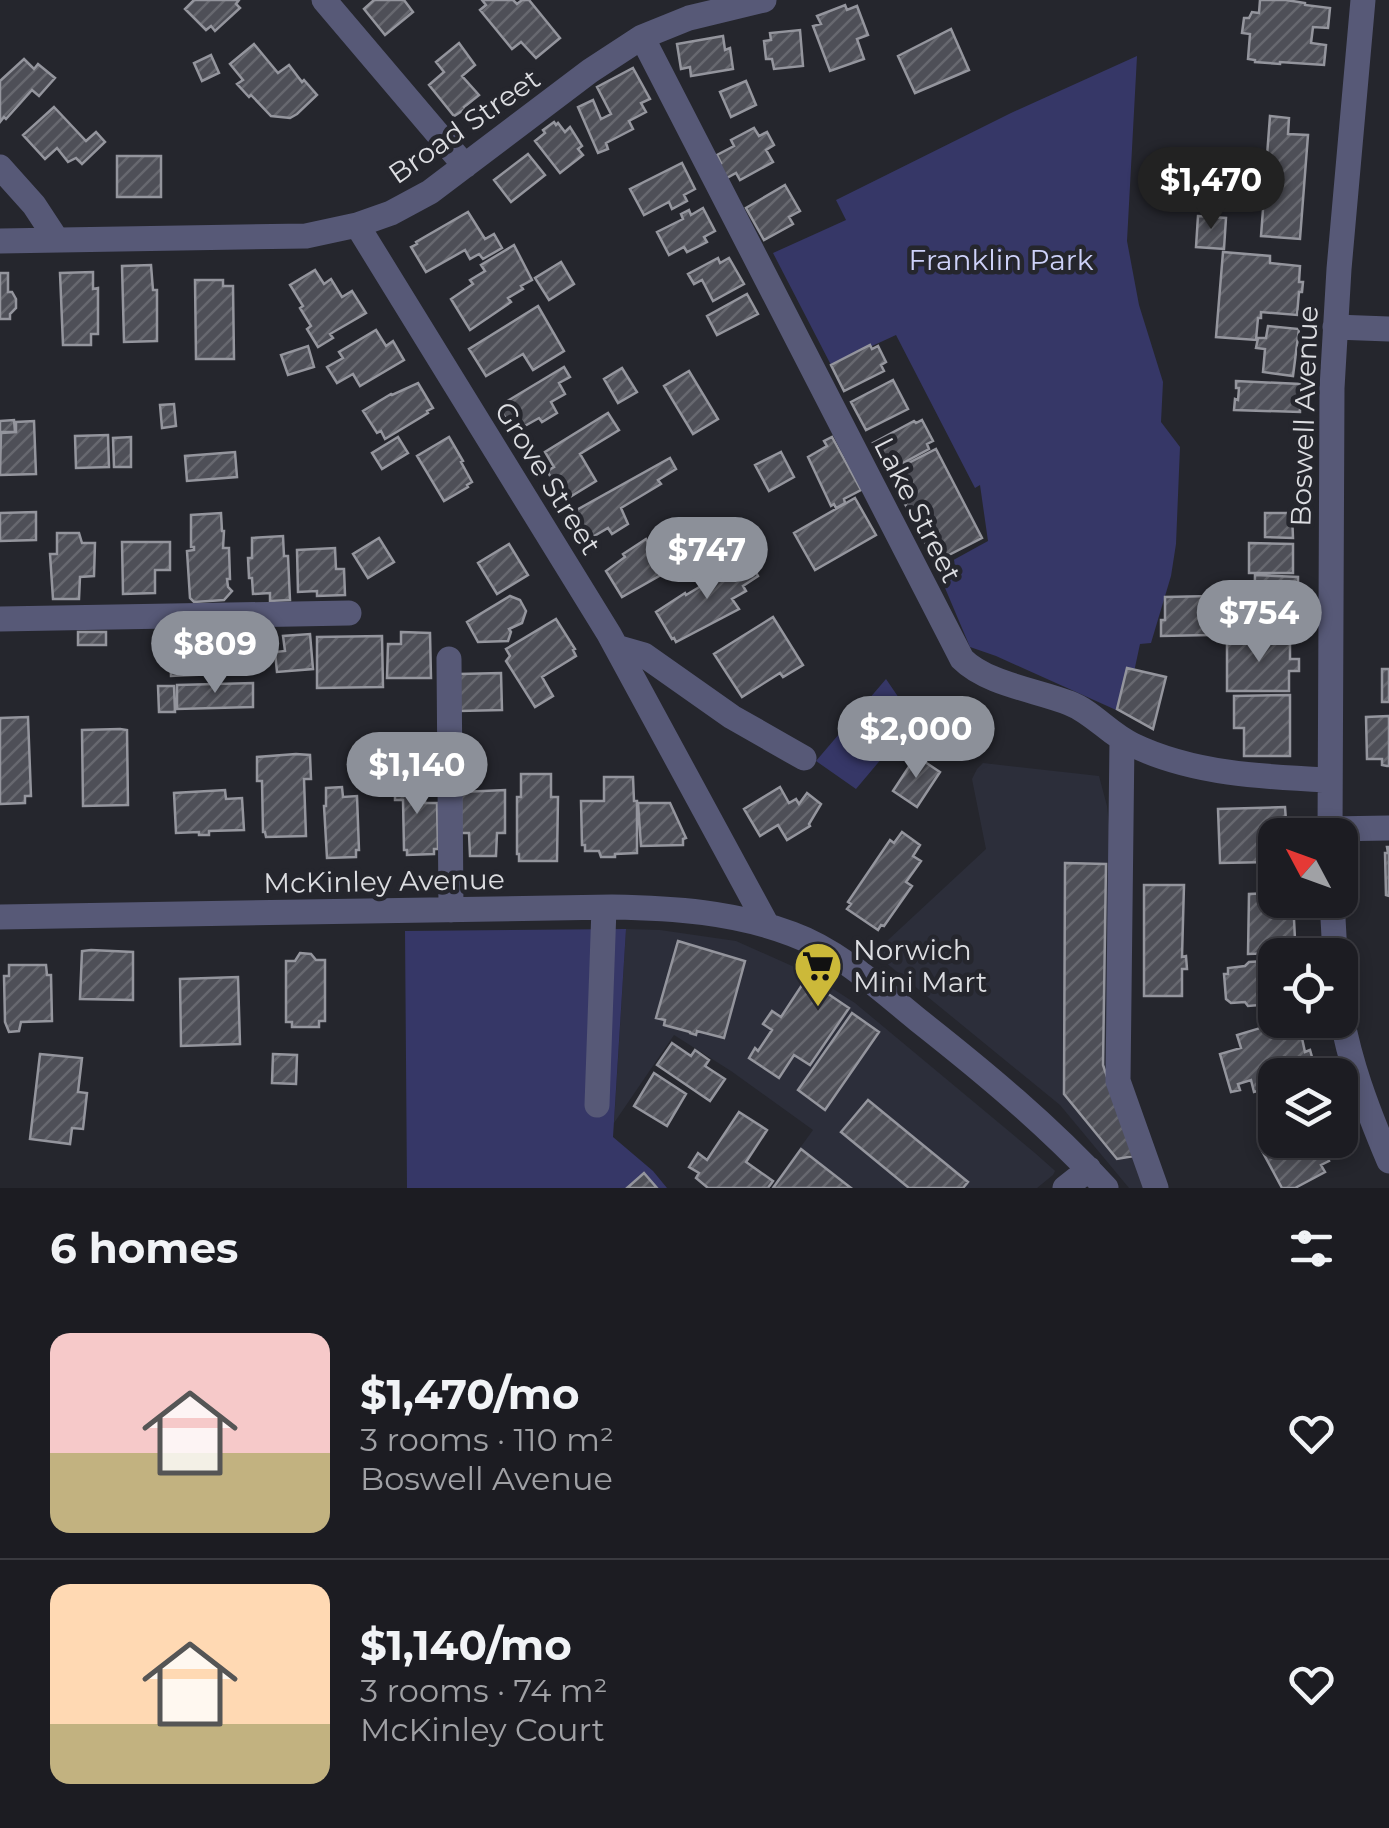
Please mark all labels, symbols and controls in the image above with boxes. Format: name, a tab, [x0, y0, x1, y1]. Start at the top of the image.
street label: Broad Street	[382, 61, 546, 191]
pin: $1,470	[1130, 147, 1292, 232]
text: $1,470	[1160, 160, 1262, 199]
park label: Franklin Park	[908, 243, 1094, 277]
street label: Boswell Avenue	[1283, 305, 1325, 527]
street label: Grove Street	[488, 396, 608, 560]
street label: Lake Street	[867, 432, 969, 588]
pin: $747	[648, 517, 766, 602]
text: $747	[668, 530, 746, 569]
pin: $754	[1200, 580, 1318, 665]
text: $754	[1219, 593, 1299, 632]
pin: $809	[156, 611, 274, 696]
text: $809	[173, 624, 257, 663]
pin: $2,000	[835, 696, 997, 781]
text: $2,000	[860, 709, 972, 748]
pin: $1,140	[336, 732, 498, 817]
text: $1,140	[369, 745, 465, 784]
north arrow	[1258, 818, 1358, 918]
map controls	[1258, 818, 1358, 1158]
street label: McKinley Avenue	[263, 862, 505, 900]
place label: Norwich Mini Mart	[853, 933, 987, 999]
button: locate	[1258, 938, 1358, 1038]
supermarket icon: Norwich Mini Mart	[792, 940, 844, 1008]
button: layers	[1258, 1058, 1358, 1158]
icon: filters	[1284, 1221, 1339, 1276]
text: 6 homes	[50, 1222, 238, 1274]
text: $1,470/mo	[360, 1368, 579, 1420]
icon: home	[130, 1373, 250, 1493]
icon: heart	[1284, 1406, 1339, 1461]
text: 3 rooms · 110 m²	[360, 1420, 614, 1459]
text: Boswell Avenue	[360, 1459, 613, 1498]
text: $1,140/mo	[360, 1619, 572, 1671]
icon: home	[130, 1624, 250, 1744]
icon: heart	[1284, 1657, 1339, 1712]
text: 3 rooms · 74 m²	[360, 1671, 607, 1710]
text: McKinley Court	[360, 1710, 605, 1749]

